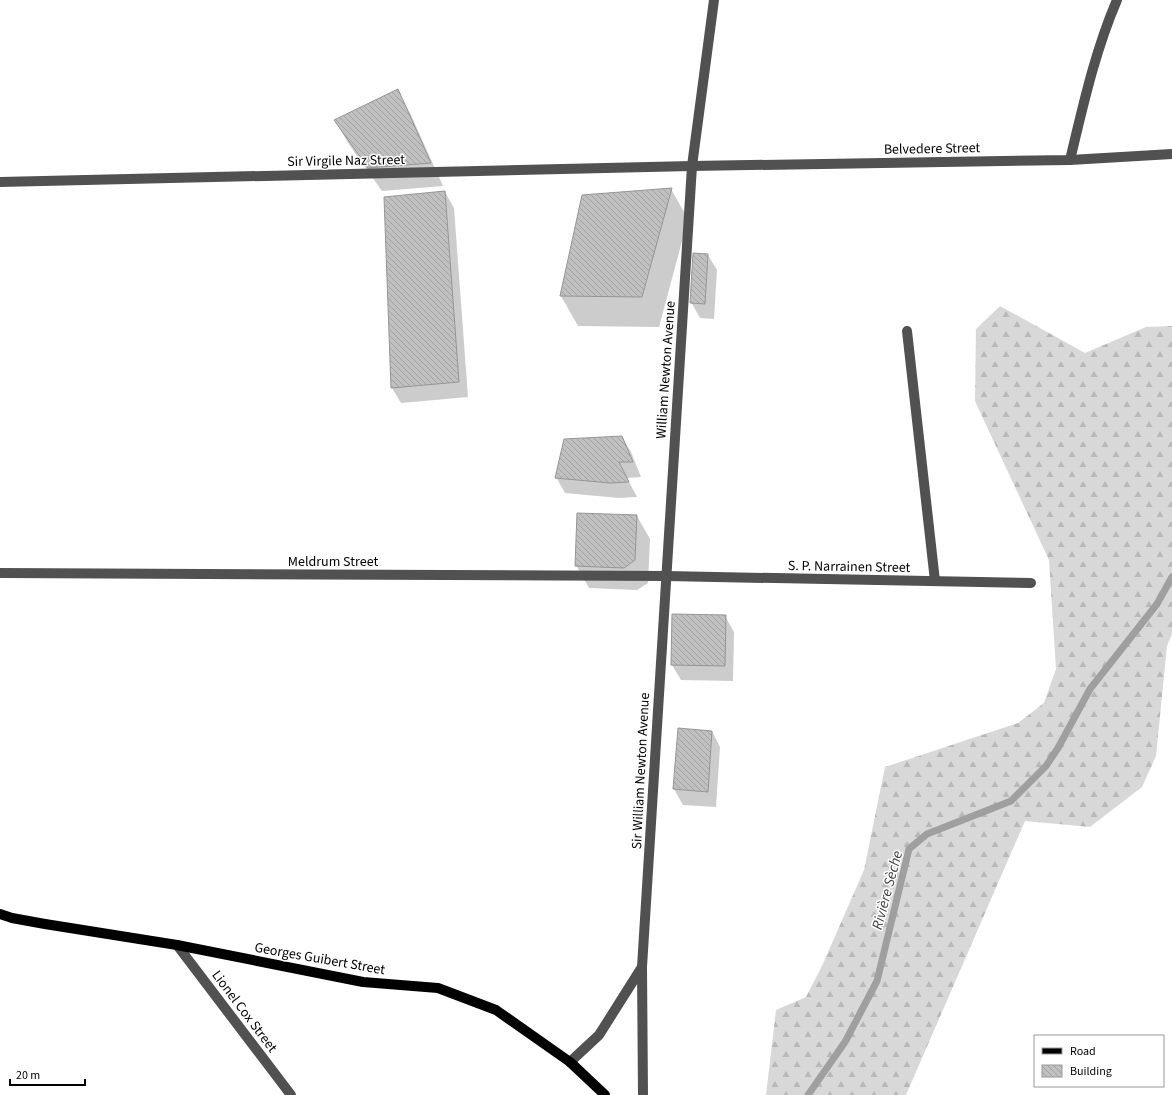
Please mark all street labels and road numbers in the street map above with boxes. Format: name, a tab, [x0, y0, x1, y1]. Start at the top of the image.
street label: Belvedere Street	[884, 138, 981, 160]
street label: Sir Virgile Naz Street	[287, 150, 405, 172]
street label: William Newton Avenue	[651, 300, 681, 440]
street label: Meldrum Street	[288, 552, 378, 572]
street label: S. P. Narrainen Street	[788, 556, 911, 578]
street label: Sir William Newton Avenue	[627, 692, 655, 850]
street label: Georges Guibert Street	[253, 938, 387, 980]
street label: Lionel Cox Street	[207, 966, 282, 1057]

